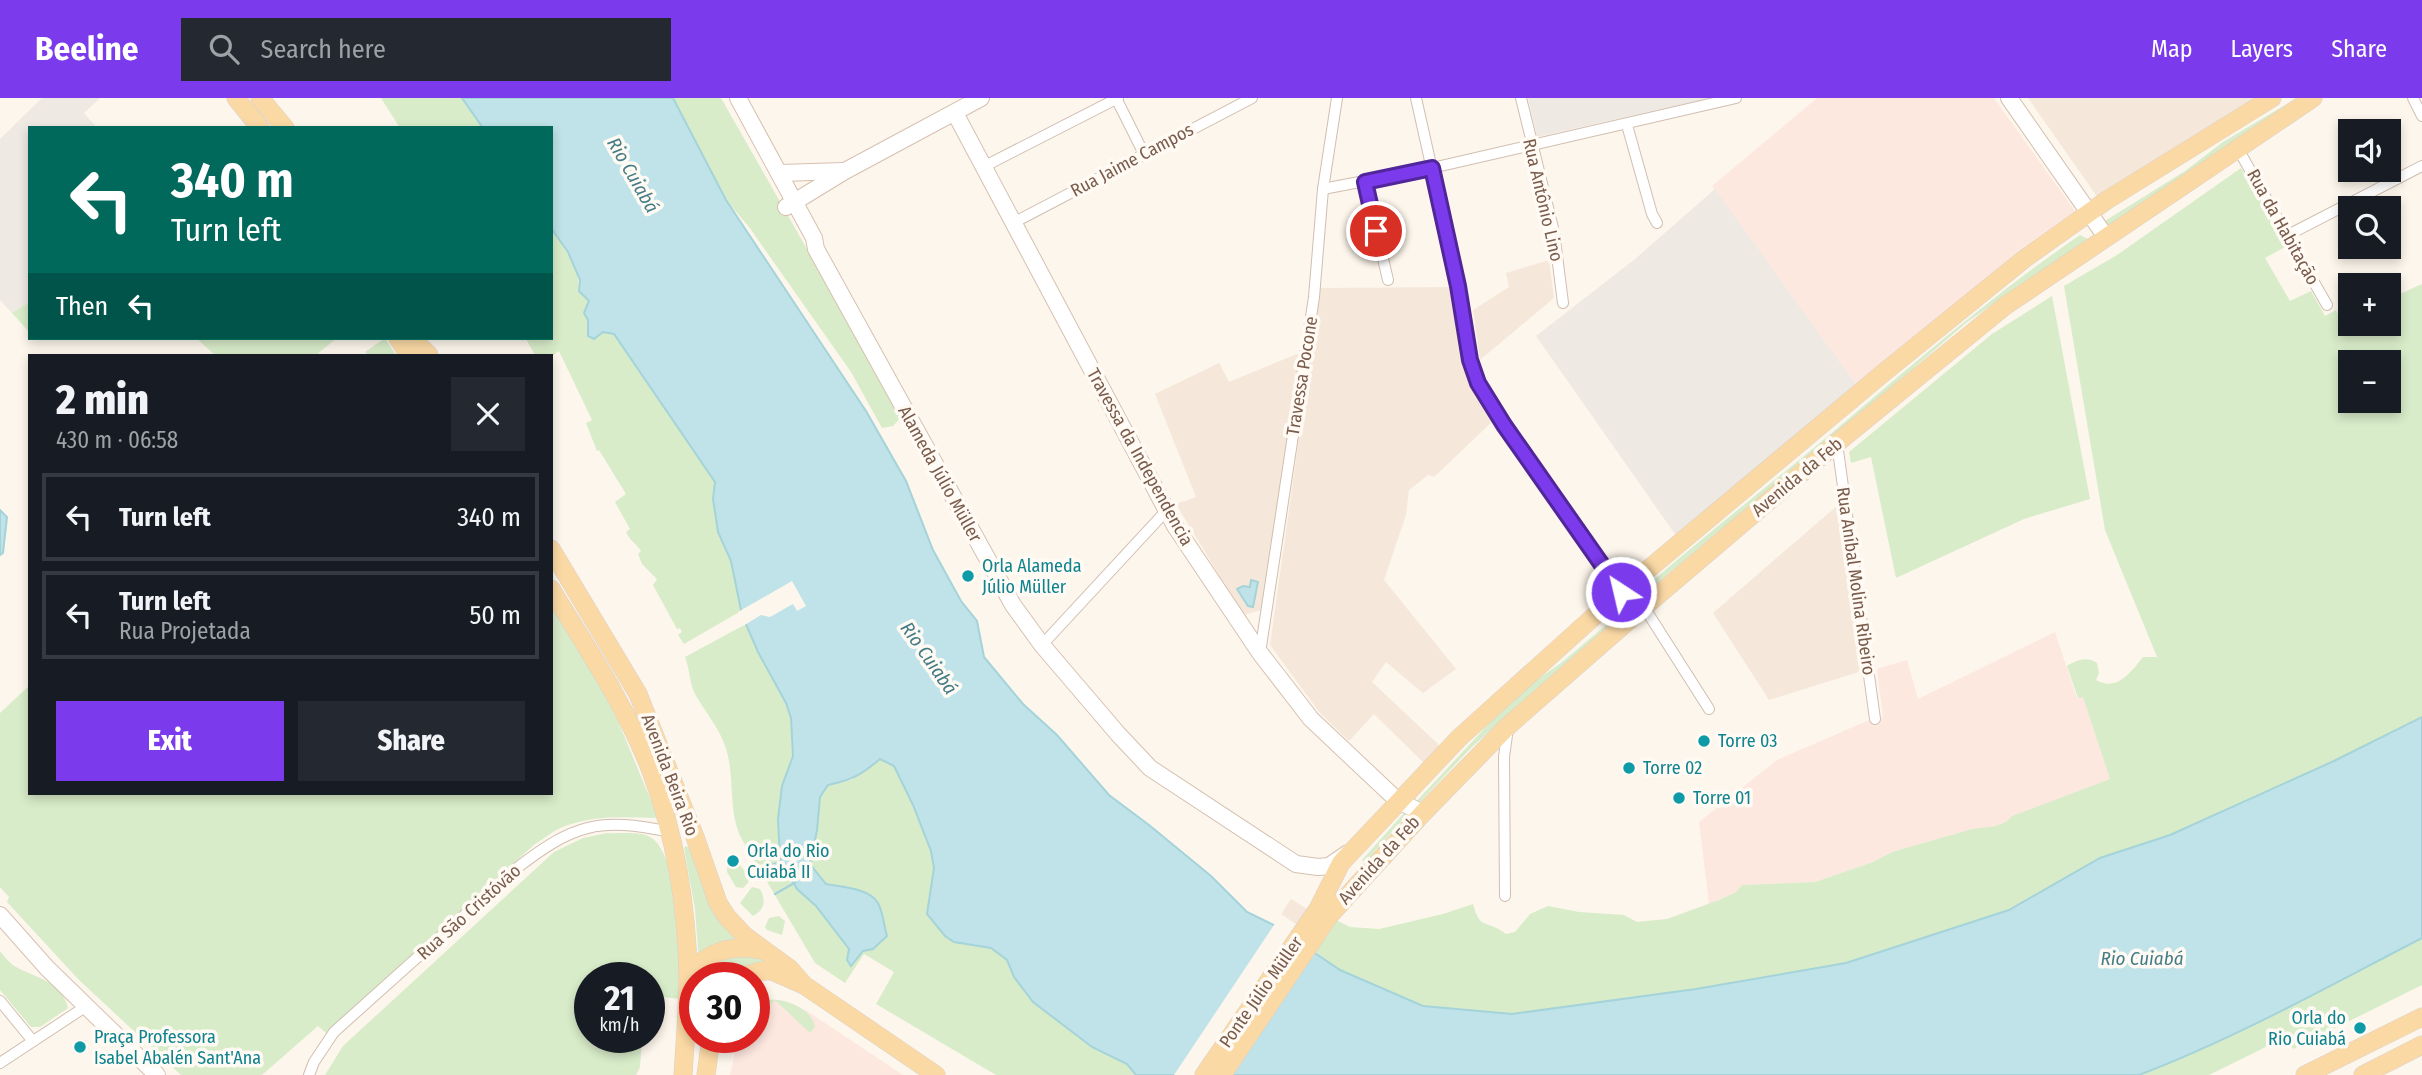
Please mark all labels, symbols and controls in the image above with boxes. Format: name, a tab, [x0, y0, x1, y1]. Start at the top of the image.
search box	[181, 18, 671, 81]
text: Beeline	[35, 29, 139, 69]
icon: search	[205, 30, 243, 68]
text: Search here	[261, 34, 386, 65]
text: Map	[2151, 35, 2193, 63]
text: Layers	[2231, 35, 2293, 63]
text: Share	[2331, 35, 2387, 63]
street label: Rua Jaime Campos	[1067, 118, 1197, 202]
map controls	[2338, 119, 2401, 413]
button: sound	[2338, 119, 2401, 182]
water label: Rio Cuiabá	[602, 133, 664, 217]
street label: Rua Antônio Lino	[1518, 136, 1568, 264]
text: 340 m	[171, 151, 294, 210]
icon: left	[56, 154, 147, 245]
street label: Rua da Habitação	[2242, 165, 2324, 289]
button: search	[2338, 196, 2401, 259]
pin	[1346, 201, 1406, 261]
text: Turn left	[171, 211, 281, 249]
icon: arrive	[1357, 212, 1395, 250]
button: +	[2338, 273, 2401, 336]
icon: left	[122, 287, 160, 325]
text: Then	[56, 291, 108, 322]
street label: Travessa Pocone	[1282, 315, 1322, 437]
button: −	[2338, 350, 2401, 413]
street label: Travessa da Independencia	[1082, 364, 1198, 550]
text: 2 min	[56, 375, 149, 425]
button: close	[451, 377, 525, 451]
street label: Alameda Júlio Müller	[893, 402, 987, 547]
text: 430 m · 06:58	[56, 426, 178, 454]
street label: Avenida da Feb	[1747, 433, 1847, 521]
street label: Rua Aníbal Molina Ribeiro	[1832, 486, 1880, 676]
icon: left	[60, 498, 98, 536]
text: Turn left	[119, 502, 211, 533]
text: 340 m	[457, 502, 521, 533]
place label: Orla Alameda Júlio Müller	[982, 555, 1082, 598]
position arrow	[1584, 555, 1658, 629]
marker: Orla Alameda Júlio Müller	[960, 568, 976, 584]
text: Turn left	[119, 586, 211, 617]
icon: left	[60, 596, 98, 634]
text: 50 m	[469, 600, 521, 631]
text: Rua Projetada	[119, 617, 251, 645]
water label: Rio Cuiabá	[896, 617, 962, 699]
button: Exit	[56, 701, 284, 781]
button: Share	[298, 701, 525, 781]
street label: Avenida Beira Rio	[637, 711, 703, 839]
place label: Torre 03	[1718, 730, 1777, 752]
marker: Torre 03	[1696, 733, 1712, 749]
place label: Torre 02	[1643, 757, 1702, 779]
marker: Torre 02	[1621, 760, 1637, 776]
place label: Torre 01	[1693, 787, 1751, 809]
marker: Torre 01	[1671, 790, 1687, 806]
street label: Avenida da Feb	[1334, 811, 1424, 909]
place label: Orla do Rio Cuiabá II	[747, 840, 829, 883]
marker: Orla do Rio Cuiabá II	[725, 853, 741, 869]
street label: Rua São Cristóvão	[413, 860, 525, 964]
street label: Ponte Júlio Müller	[1215, 932, 1308, 1052]
water label: Rio Cuiabá	[2100, 947, 2184, 970]
speed limit sign: 30	[679, 962, 770, 1053]
text: 21	[604, 977, 635, 1019]
place label: Orla do Rio Cuiabá	[2268, 1007, 2346, 1050]
text: km/h	[599, 1014, 640, 1036]
marker: Orla do Rio Cuiabá	[2352, 1020, 2368, 1036]
place label: Praça Professora Isabel Abalén Sant'Ana	[94, 1026, 261, 1069]
marker: Praça Professora Isabel Abalén Sant'Ana	[72, 1039, 88, 1055]

